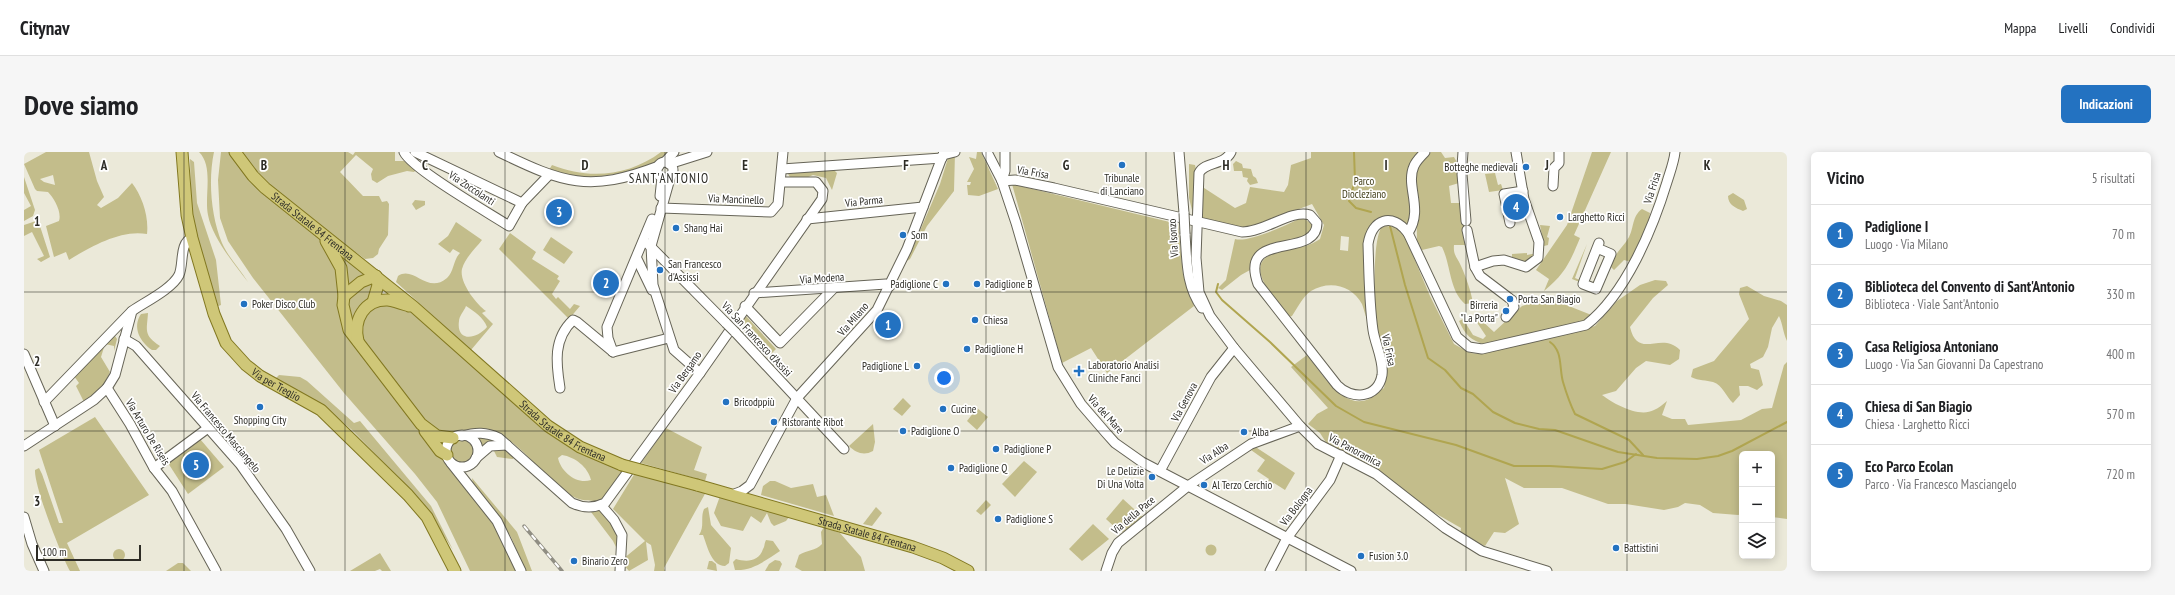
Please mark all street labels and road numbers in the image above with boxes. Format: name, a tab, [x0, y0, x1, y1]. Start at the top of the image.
street label: Via Frisa	[1015, 162, 1050, 182]
street label: Via Zoccolanti	[445, 167, 498, 208]
street label: Via Frisa	[1640, 170, 1664, 206]
street label: Strada Statale 84 Frentana	[269, 189, 357, 263]
street label: Via Mancinello	[707, 191, 764, 207]
street label: Via Parma	[843, 192, 884, 210]
street label: Via Isonzo	[1165, 218, 1181, 259]
street label: Via Modena	[798, 269, 845, 287]
street label: Via San Francesco d'Assisi	[718, 298, 795, 379]
street label: Via Milano	[834, 299, 872, 340]
street label: Via Frisa	[1379, 332, 1399, 367]
street label: Via Bergamo	[665, 348, 705, 397]
street label: Via per Treglio	[248, 364, 303, 404]
street label: Via Genova	[1167, 380, 1200, 425]
street label: Via Francesco Masciangelo	[188, 388, 264, 475]
street label: Via del Mare	[1084, 391, 1127, 437]
street label: Via Arturo De Riseis	[122, 395, 173, 468]
street label: Strada Statale 84 Frentana	[517, 397, 608, 464]
street label: Via Panoramica	[1325, 430, 1384, 470]
street label: Via Alba	[1196, 439, 1231, 468]
street label: Via Bologna	[1276, 484, 1315, 529]
street label: Via della Pace	[1108, 492, 1158, 538]
street label: Strada Statale 84 Frentana	[816, 513, 918, 555]

